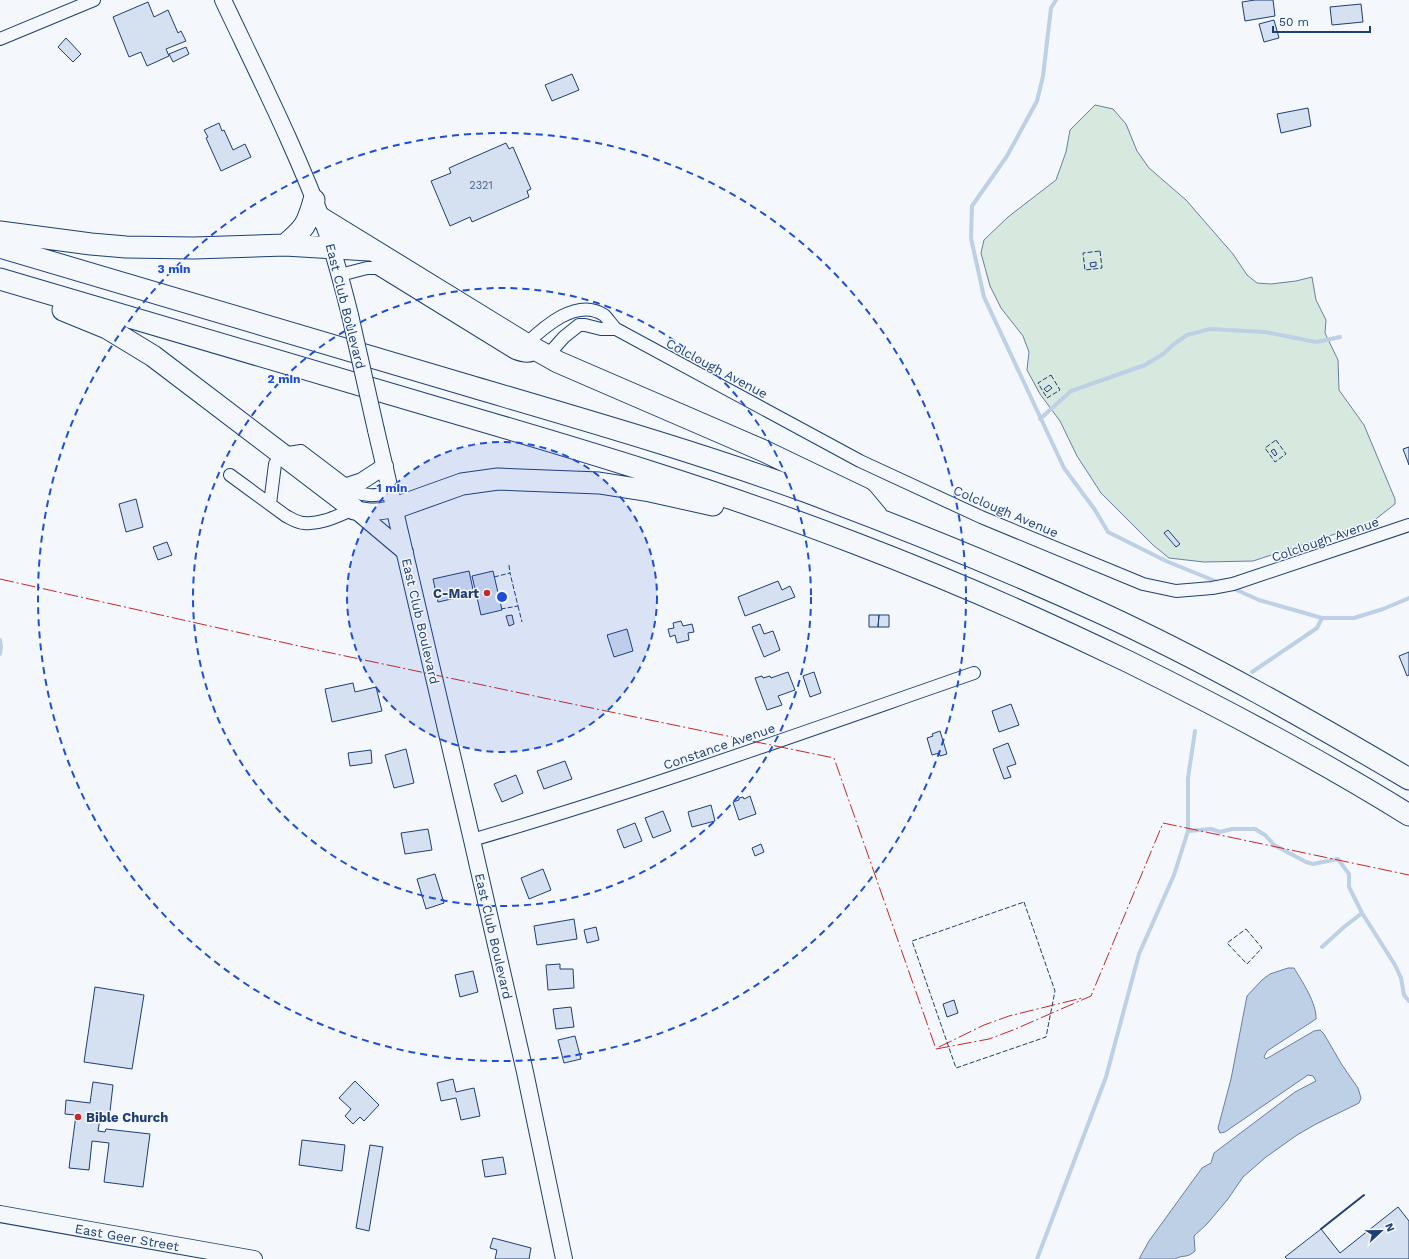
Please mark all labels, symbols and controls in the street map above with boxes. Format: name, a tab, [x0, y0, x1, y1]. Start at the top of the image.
scale bar	[1273, 8, 1370, 34]
text: 50 m	[1279, 15, 1309, 29]
house number: 2321	[469, 179, 493, 192]
street label: East Club Boulevard	[323, 242, 368, 370]
text: 3 min	[158, 262, 190, 276]
street label: Colclough Avenue	[664, 335, 770, 402]
text: 2 min	[268, 372, 300, 386]
text: 1 min	[377, 481, 407, 495]
street label: Colclough Avenue	[951, 483, 1061, 540]
street label: Colclough Avenue	[1269, 514, 1381, 565]
street label: East Club Boulevard	[399, 557, 442, 685]
place label: C-Mart	[433, 586, 479, 601]
marker: C-Mart	[482, 588, 492, 598]
centre of rings	[495, 590, 509, 604]
street label: Constance Avenue	[661, 720, 777, 773]
street label: East Club Boulevard	[472, 872, 515, 1000]
place label: Bible Church	[86, 1110, 168, 1125]
marker: Bible Church	[73, 1112, 83, 1122]
north arrow	[1361, 1211, 1401, 1251]
street label: East Geer Street	[74, 1221, 181, 1254]
text: N	[1382, 1221, 1397, 1234]

